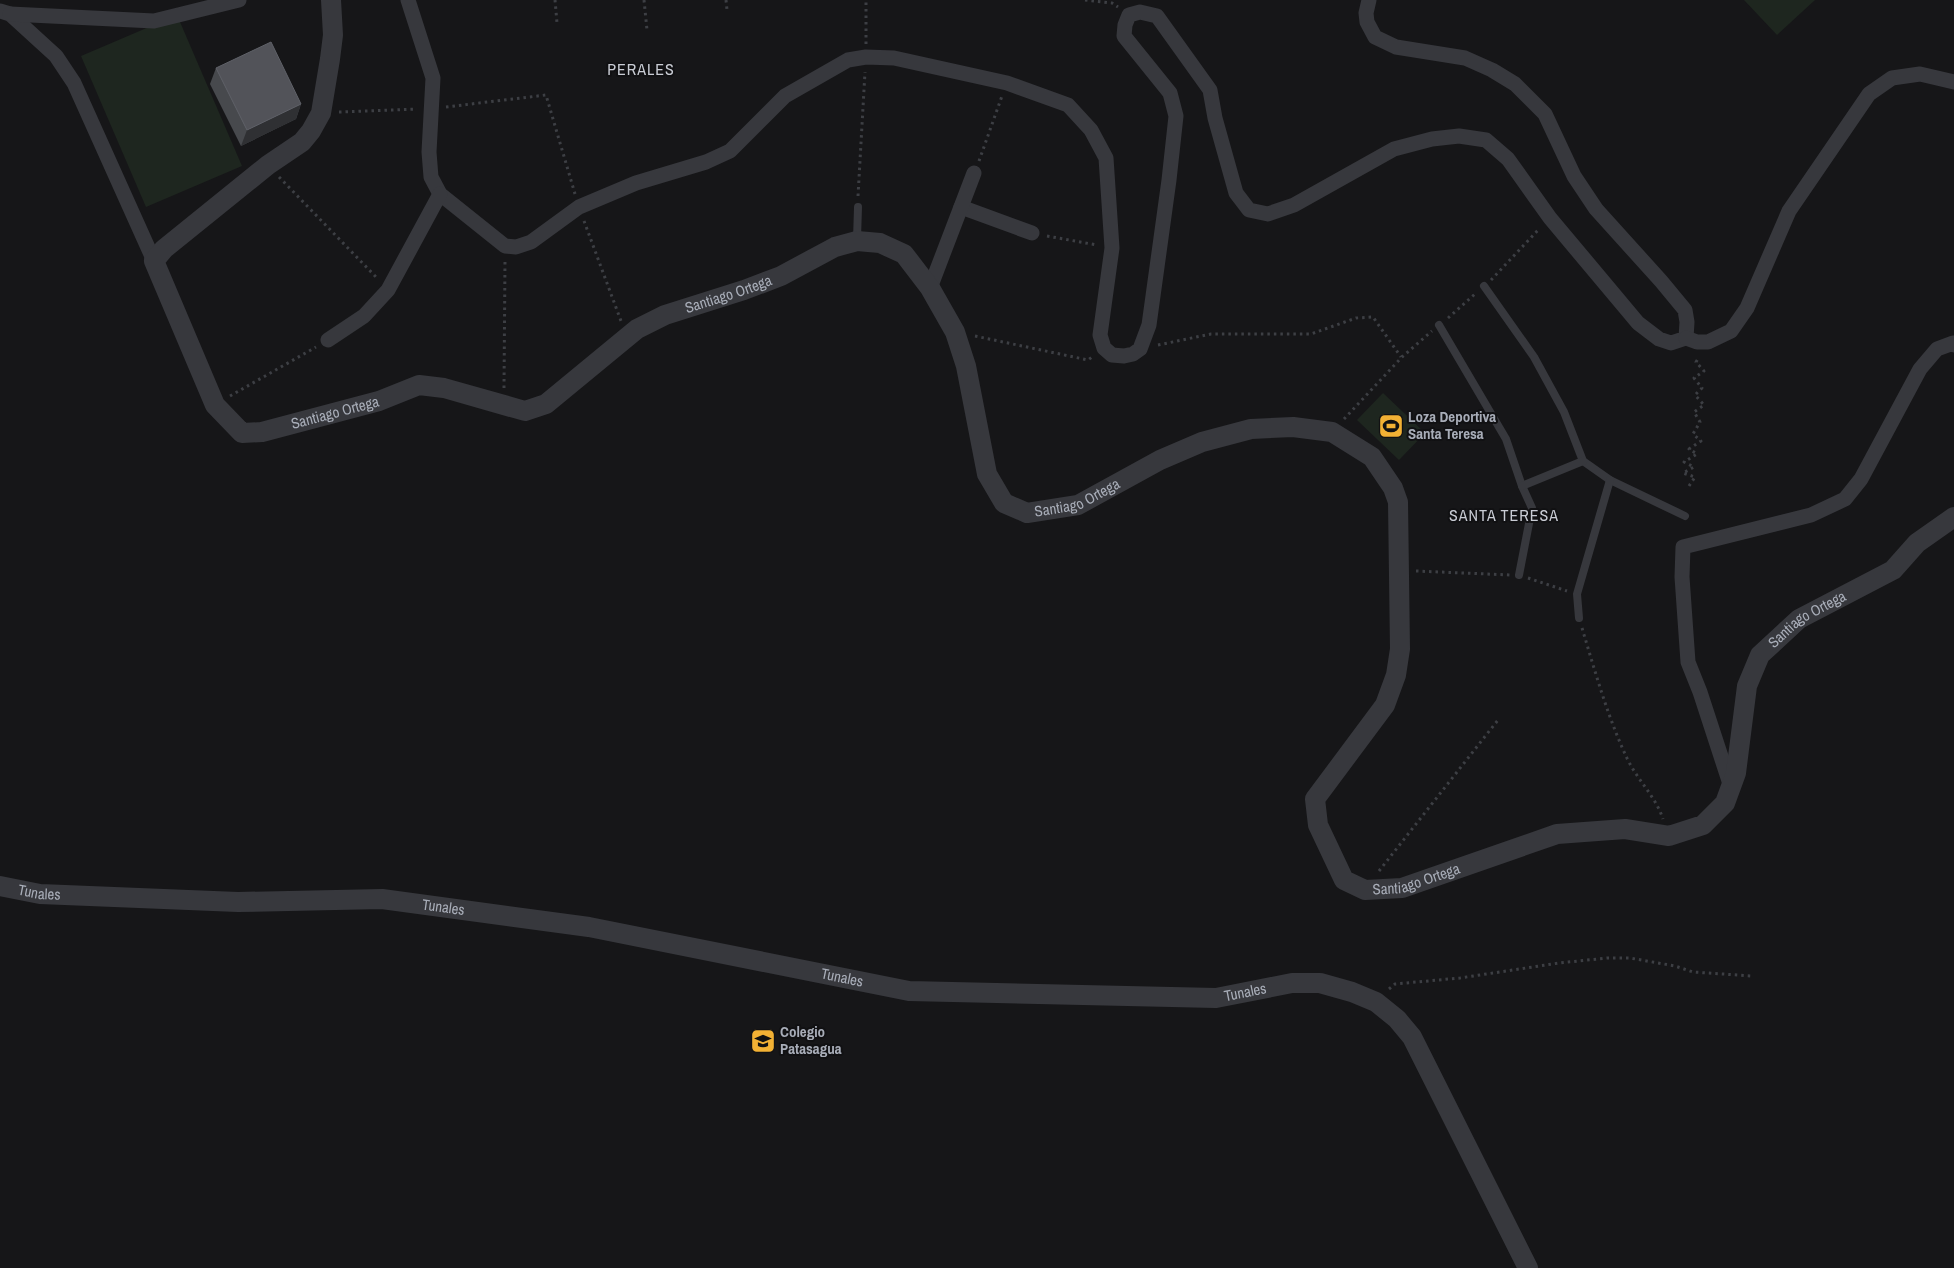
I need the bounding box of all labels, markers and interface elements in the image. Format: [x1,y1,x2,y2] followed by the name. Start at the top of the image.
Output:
[607,58,675,80] district label: PERALES
[682,269,775,318] street label: Santiago Ortega
[289,390,381,434] street label: Santiago Ortega
[1408,406,1496,444] place label: Loza Deportiva Santa Teresa
[1378,413,1404,439] sports icon: Loza Deportiva Santa Teresa
[1033,473,1124,522] street label: Santiago Ortega
[1449,504,1559,526] district label: SANTA TERESA
[1763,585,1850,653] street label: Santiago Ortega
[1372,858,1463,900] street label: Santiago Ortega
[16,879,61,905] street label: Tunales
[421,894,466,920] street label: Tunales
[819,963,865,992] street label: Tunales
[1222,977,1268,1006] street label: Tunales
[780,1021,842,1059] place label: Colegio Patasagua
[750,1028,776,1054] school or university icon: Colegio Patasagua

